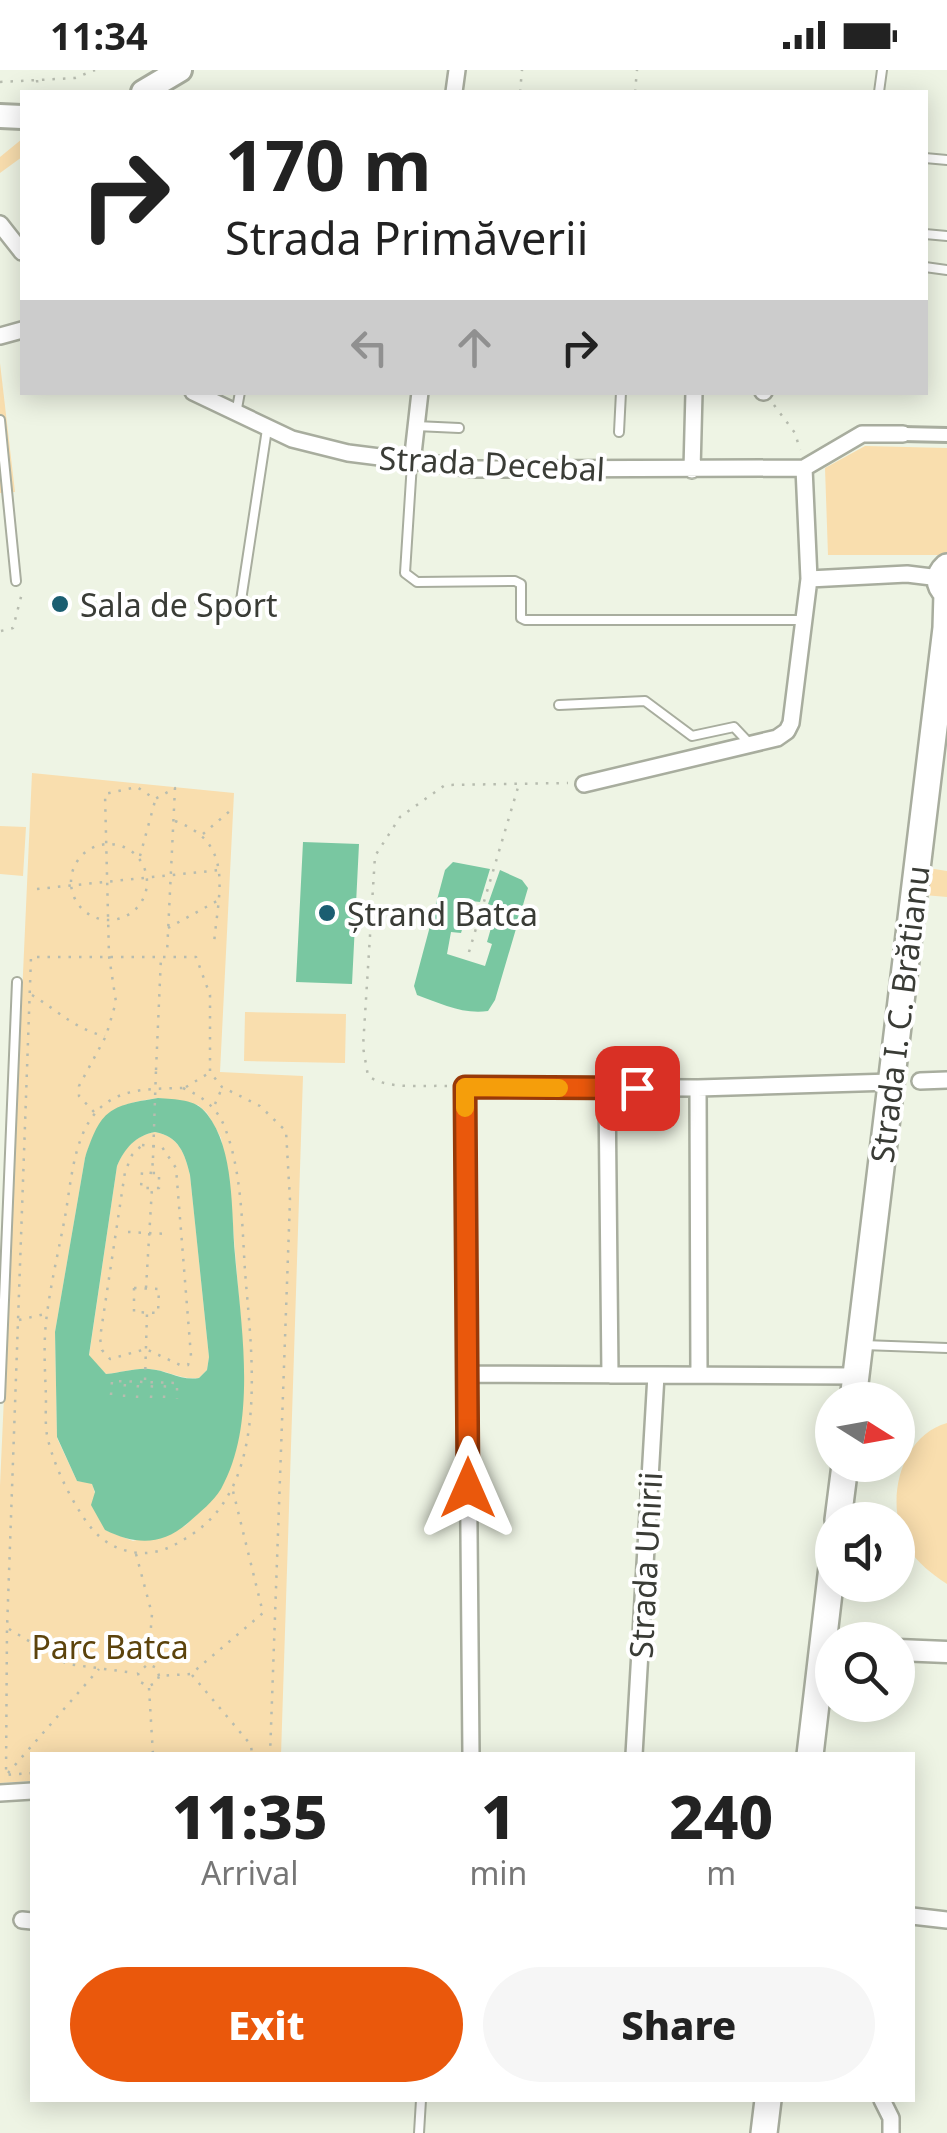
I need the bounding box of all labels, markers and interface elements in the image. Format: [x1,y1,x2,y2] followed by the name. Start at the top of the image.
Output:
[50,9,148,61] text: 11:34
[225,116,432,212] text: 170 m
[60,130,190,260] icon: right
[225,207,588,268] text: Strada Primăverii
[342,320,397,375] icon: left
[447,320,502,375] icon: ahead
[552,320,607,375] icon: right
[378,436,606,490] street label: Strada Decebal
[80,583,277,626] place label: Sala de Sport
[49,593,71,615] marker: Sala de Sport
[859,863,939,1165] street label: Strada I. C. Brătianu
[347,892,538,935] place label: Ștrand Batca
[316,902,338,924] marker: Ștrand Batca
[595,1046,680,1131] pin
[610,1061,665,1116] icon: arrive
[815,1382,915,1482] north arrow
[815,1382,915,1722] map controls
[416,1436,520,1540] position arrow
[619,1471,671,1659] street label: Strada Unirii
[815,1502,915,1602] button: sound
[815,1622,915,1722] button: search
[31,1625,189,1668] park label: Parc Batca
[172,1775,328,1857] text: 11:35
[481,1775,516,1857] text: 1
[669,1775,773,1857] text: 240
[201,1851,299,1894] text: Arrival
[469,1851,527,1894] text: min
[706,1851,736,1894] text: m
[70,1967,463,2082] button: Exit
[483,1967,875,2082] button: Share

